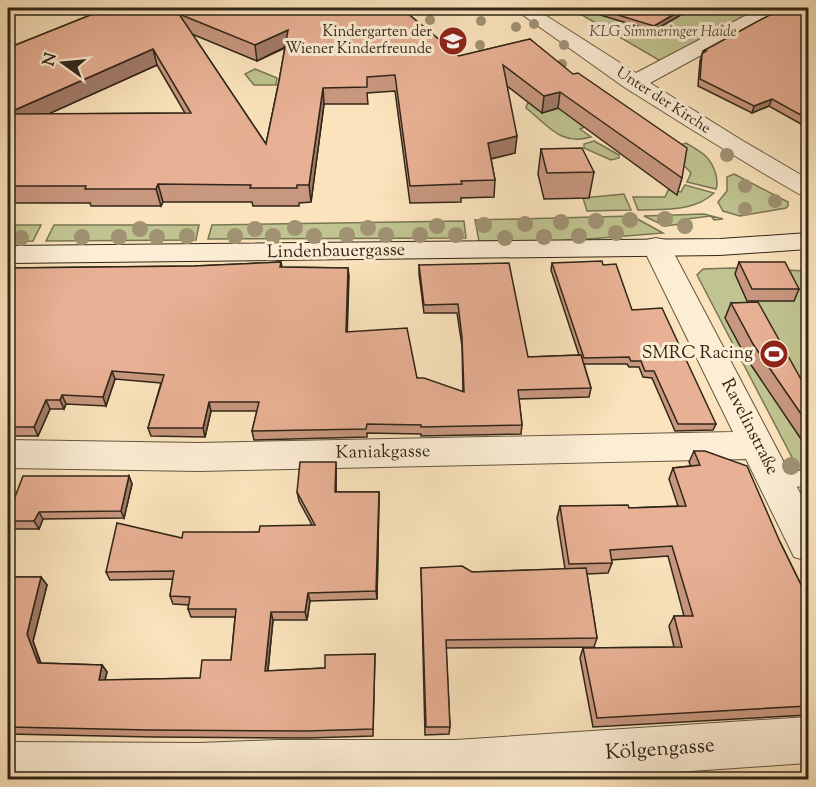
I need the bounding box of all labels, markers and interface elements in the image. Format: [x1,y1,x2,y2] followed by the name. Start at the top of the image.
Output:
[285,22,432,60] place label: Kindergarten der Wiener Kinderfreunde
[589,22,737,43] park label: KLG Simmeringer Haide
[437,25,469,57] school or university icon: Kindergarten der Wiener Kinderfreunde
[33,33,93,93] north arrow
[38,50,64,69] text: N
[612,62,714,140] street label: Unter der Kirche
[267,238,405,266] street label: Lindenbauergasse
[758,338,790,370] sports icon: SMRC Racing
[642,341,753,367] place label: SMRC Racing
[714,374,784,480] street label: Ravelinstraße
[336,439,430,467] street label: Kaniakgasse
[604,731,716,769] street label: Kölgengasse

